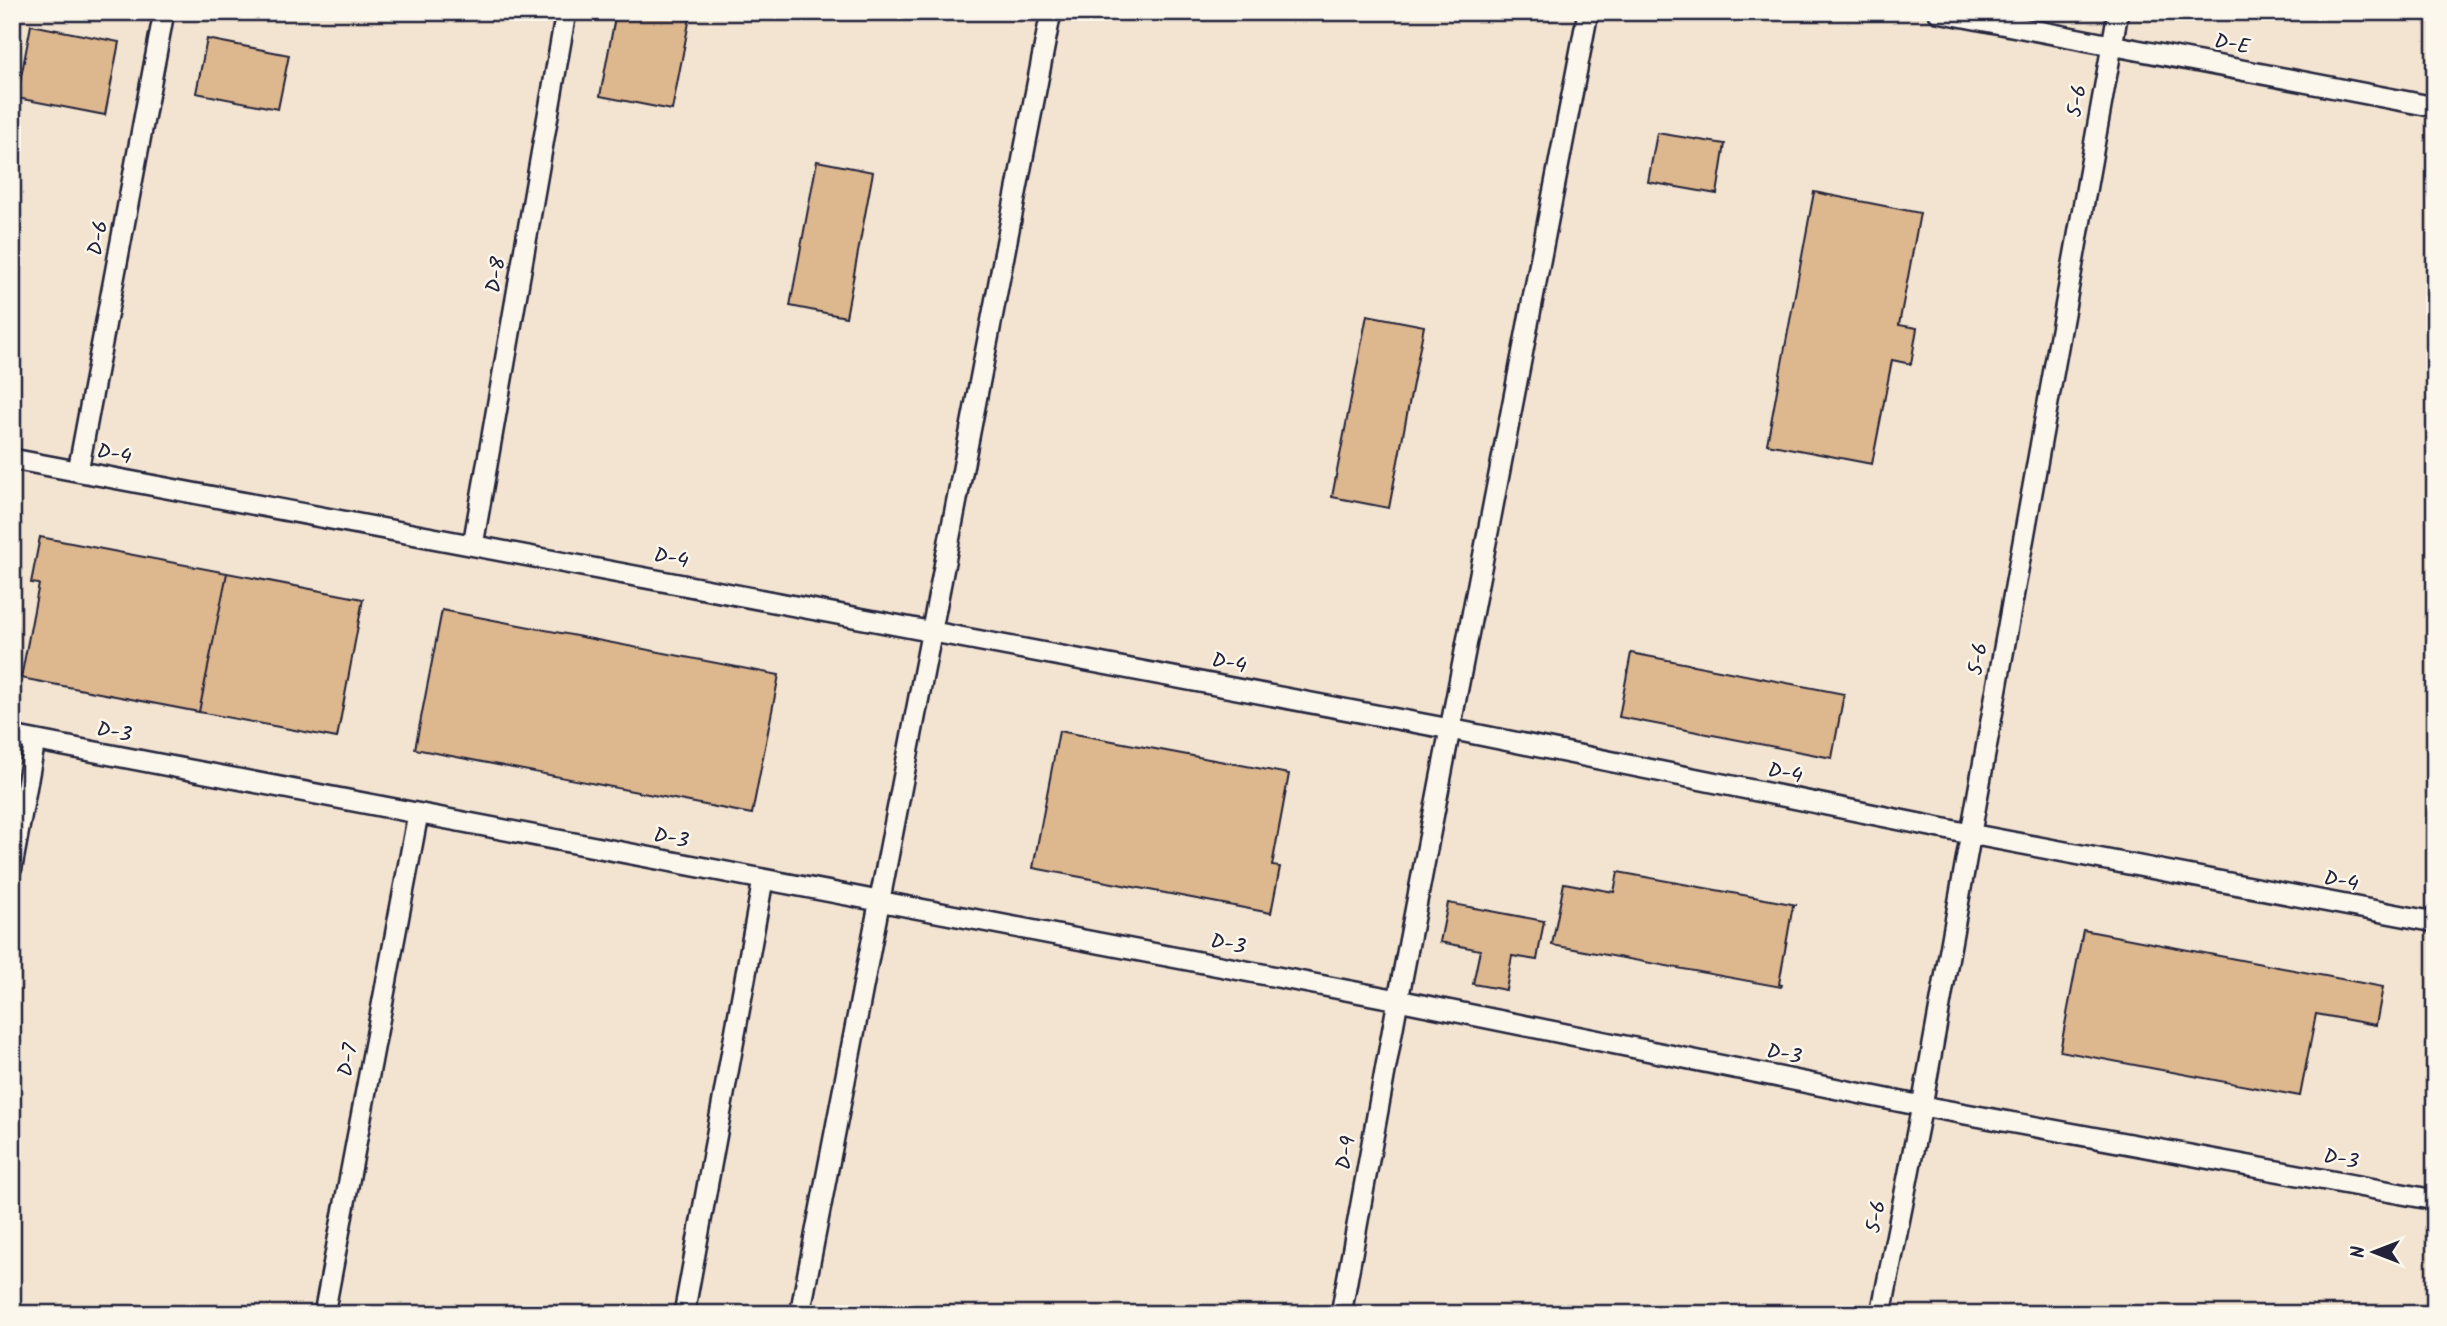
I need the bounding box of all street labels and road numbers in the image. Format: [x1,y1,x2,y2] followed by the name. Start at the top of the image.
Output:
[2211,25,2253,65] street label: D-E
[2059,82,2097,120] street label: 5-6
[79,218,119,258] street label: D-6
[478,254,516,296] street label: D-8
[94,435,134,475] street label: D-4
[651,539,691,579] street label: D-4
[1960,640,1998,678] street label: 5-6
[1209,644,1249,684] street label: D-4
[94,713,134,753] street label: D-3
[1765,754,1805,794] street label: D-4
[651,819,691,859] street label: D-3
[2321,862,2361,902] street label: D-4
[1208,925,1248,965] street label: D-3
[1764,1035,1804,1075] street label: D-3
[330,1039,369,1079] street label: D-7
[1328,1134,1366,1172] street label: D-9
[2321,1141,2361,1179] street label: D-3
[1858,1198,1896,1236] street label: 5-6

